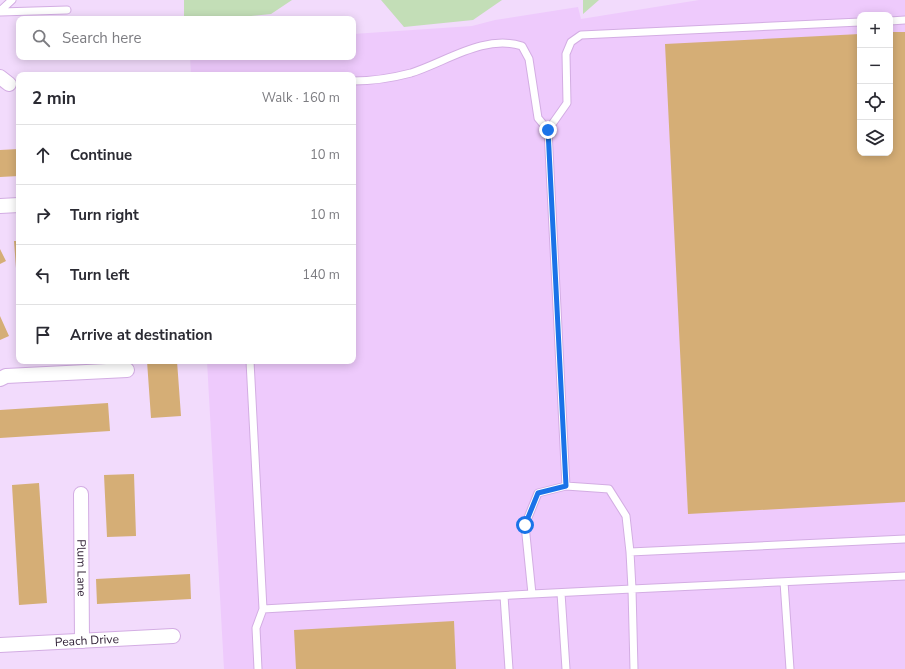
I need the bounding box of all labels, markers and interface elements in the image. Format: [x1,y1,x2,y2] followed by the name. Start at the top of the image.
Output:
[857,12,893,156] map controls
[857,12,893,48] button: +
[16,16,356,60] search box
[30,27,52,49] icon: search
[62,28,142,48] text: Search here
[857,48,893,84] button: −
[857,84,893,120] button: locate
[32,87,76,110] text: 2 min
[262,89,340,107] text: Walk · 160 m
[857,120,893,156] button: layers
[539,121,557,139] route end
[32,144,54,166] icon: ahead
[70,145,132,165] text: Continue
[310,146,340,164] text: 10 m
[32,204,54,226] icon: right
[70,205,139,225] text: Turn right
[310,206,340,224] text: 10 m
[32,264,54,286] icon: left
[70,265,129,285] text: Turn left
[302,266,340,284] text: 140 m
[32,324,54,346] icon: arrive
[70,325,213,345] text: Arrive at destination
[516,516,534,534] route start
[73,539,90,597] street label: Plum Lane
[54,631,119,650] street label: Peach Drive

